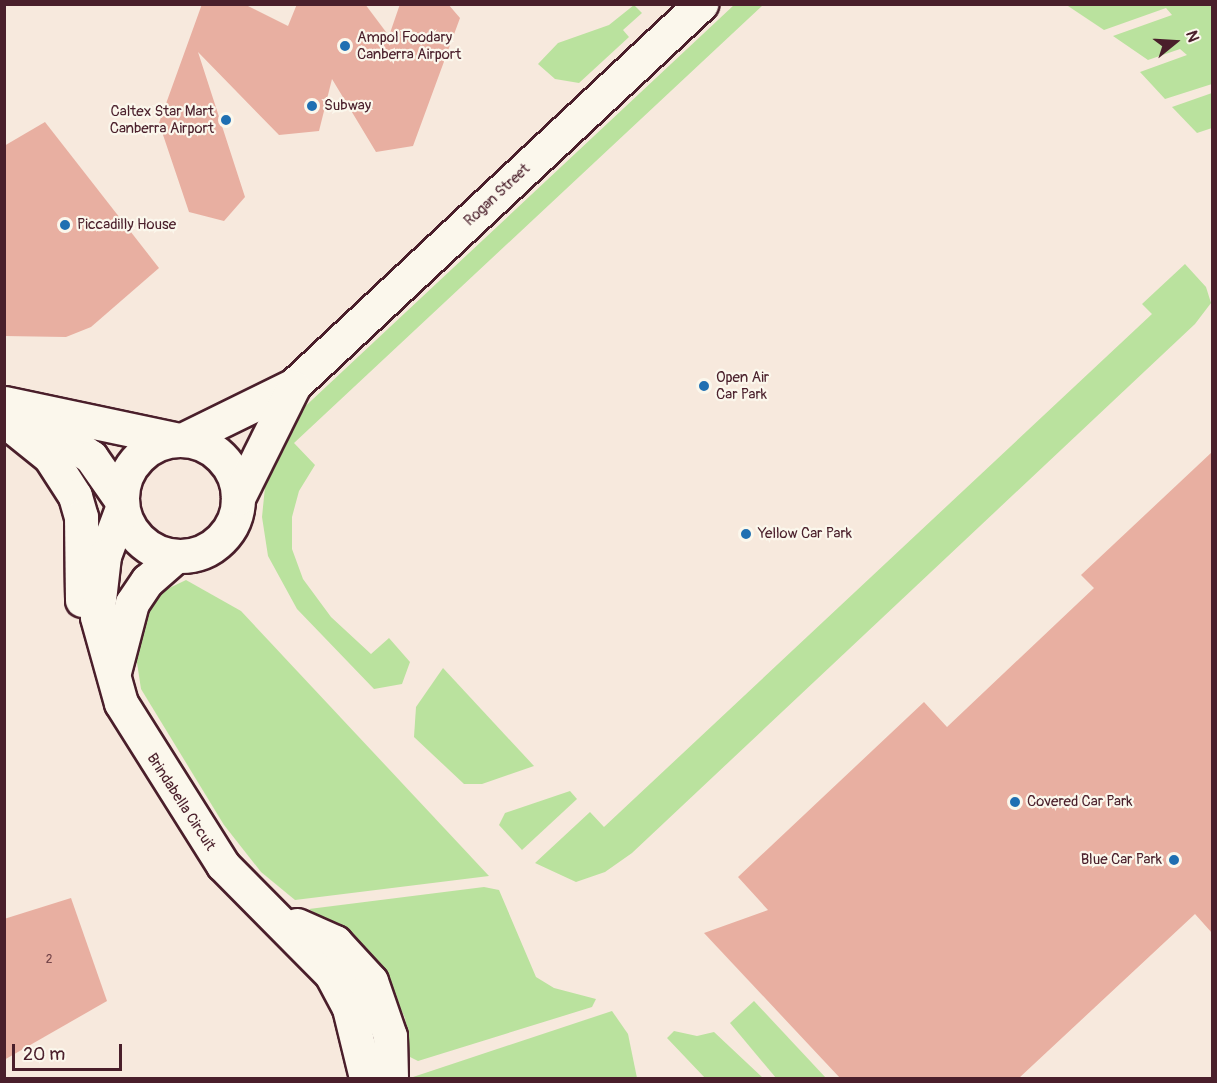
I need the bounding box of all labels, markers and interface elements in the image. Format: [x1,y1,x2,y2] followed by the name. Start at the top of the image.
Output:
[1145,12,1205,72] north arrow
[357,28,461,63] place label: Ampol Foodary Canberra Airport
[1181,28,1203,45] text: N
[338,39,352,53] marker: Ampol Foodary Canberra Airport
[324,97,371,115] place label: Subway
[305,99,319,113] marker: Subway
[110,102,214,137] place label: Caltex Star Mart Canberra Airport
[219,113,233,127] marker: Caltex Star Mart Canberra Airport
[460,160,534,230] street label: Rogan Street
[77,216,176,234] place label: Piccadilly House
[58,218,72,232] marker: Piccadilly House
[716,368,769,403] place label: Open Air Car Park
[697,379,711,393] marker: Open Air Car Park
[758,525,852,543] place label: Yellow Car Park
[739,527,753,541] marker: Yellow Car Park
[143,750,219,854] street label: Brindabella Circuit
[1027,793,1133,811] place label: Covered Car Park
[1008,795,1022,809] marker: Covered Car Park
[1081,851,1162,869] place label: Blue Car Park
[1167,853,1181,867] marker: Blue Car Park
[46,953,52,967] house number: 2
[15,1032,124,1070] scale bar
[23,1043,65,1066] text: 20 m

